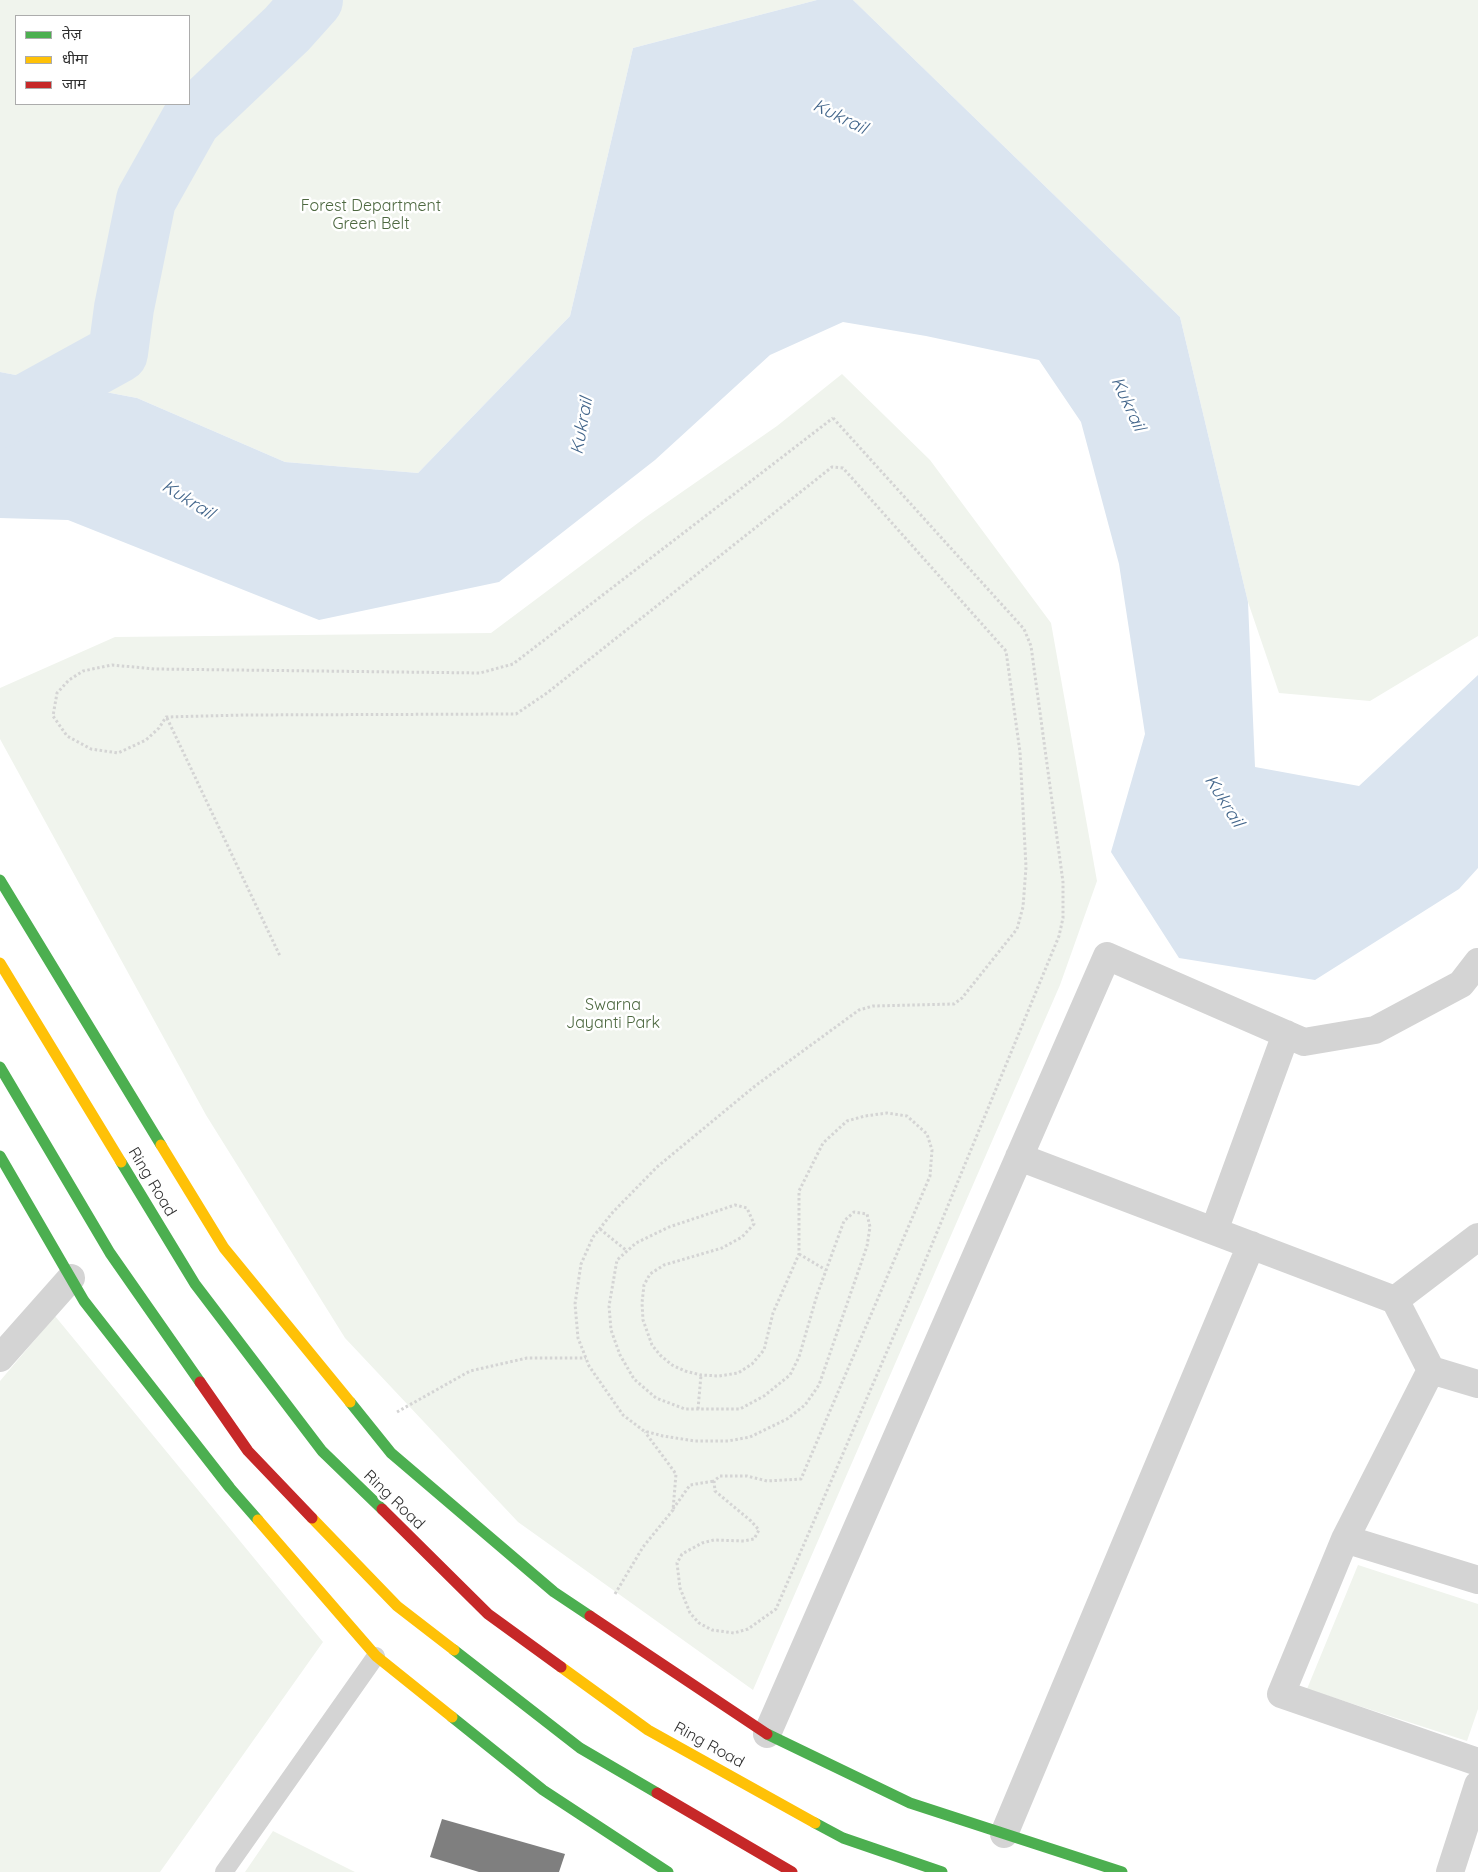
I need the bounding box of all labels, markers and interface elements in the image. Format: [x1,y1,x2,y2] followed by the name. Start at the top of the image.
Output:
[15,15,190,105] legend
[62,24,82,43] text: तेज़
[62,49,88,68] text: धीमा
[62,74,86,93] text: जाम
[809,95,871,139] water label: Kukrail
[301,196,441,234] park label: Forest Department Green Belt
[1106,373,1150,435] water label: Kukrail
[566,396,598,456] water label: Kukrail
[158,476,218,524] water label: Kukrail
[1200,771,1248,831] water label: Kukrail
[566,995,660,1033] park label: Swarna Jayanti Park
[124,1144,180,1220] street label: Ring Road
[359,1466,429,1534] street label: Ring Road
[670,1718,748,1772] street label: Ring Road

